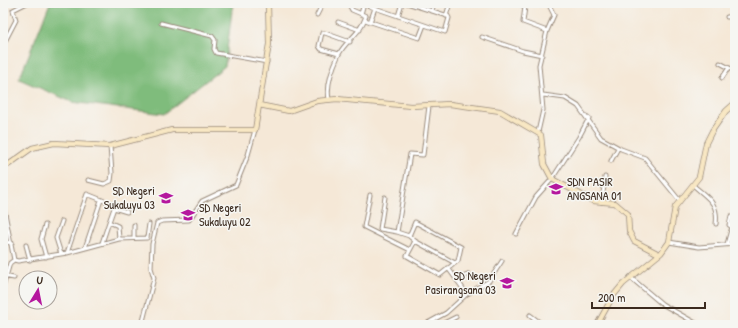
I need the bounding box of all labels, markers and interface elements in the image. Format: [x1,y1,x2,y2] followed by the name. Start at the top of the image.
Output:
[567,173,621,204] place label: SDN PASIR ANGSANA 01
[548,181,564,197] school or university icon: SDN PASIR ANGSANA 01
[104,182,155,213] place label: SD Negeri Sukaluyu 03
[158,190,174,206] school or university icon: SD Negeri Sukaluyu 03
[199,199,251,230] place label: SD Negeri Sukaluyu 02
[180,207,196,223] school or university icon: SD Negeri Sukaluyu 02
[425,267,496,298] place label: SD Negeri Pasirangsana 03
[18,270,58,310] north arrow
[36,273,44,288] text: U
[499,275,515,291] school or university icon: SD Negeri Pasirangsana 03
[592,284,705,310] scale bar
[598,289,625,306] text: 200 m

